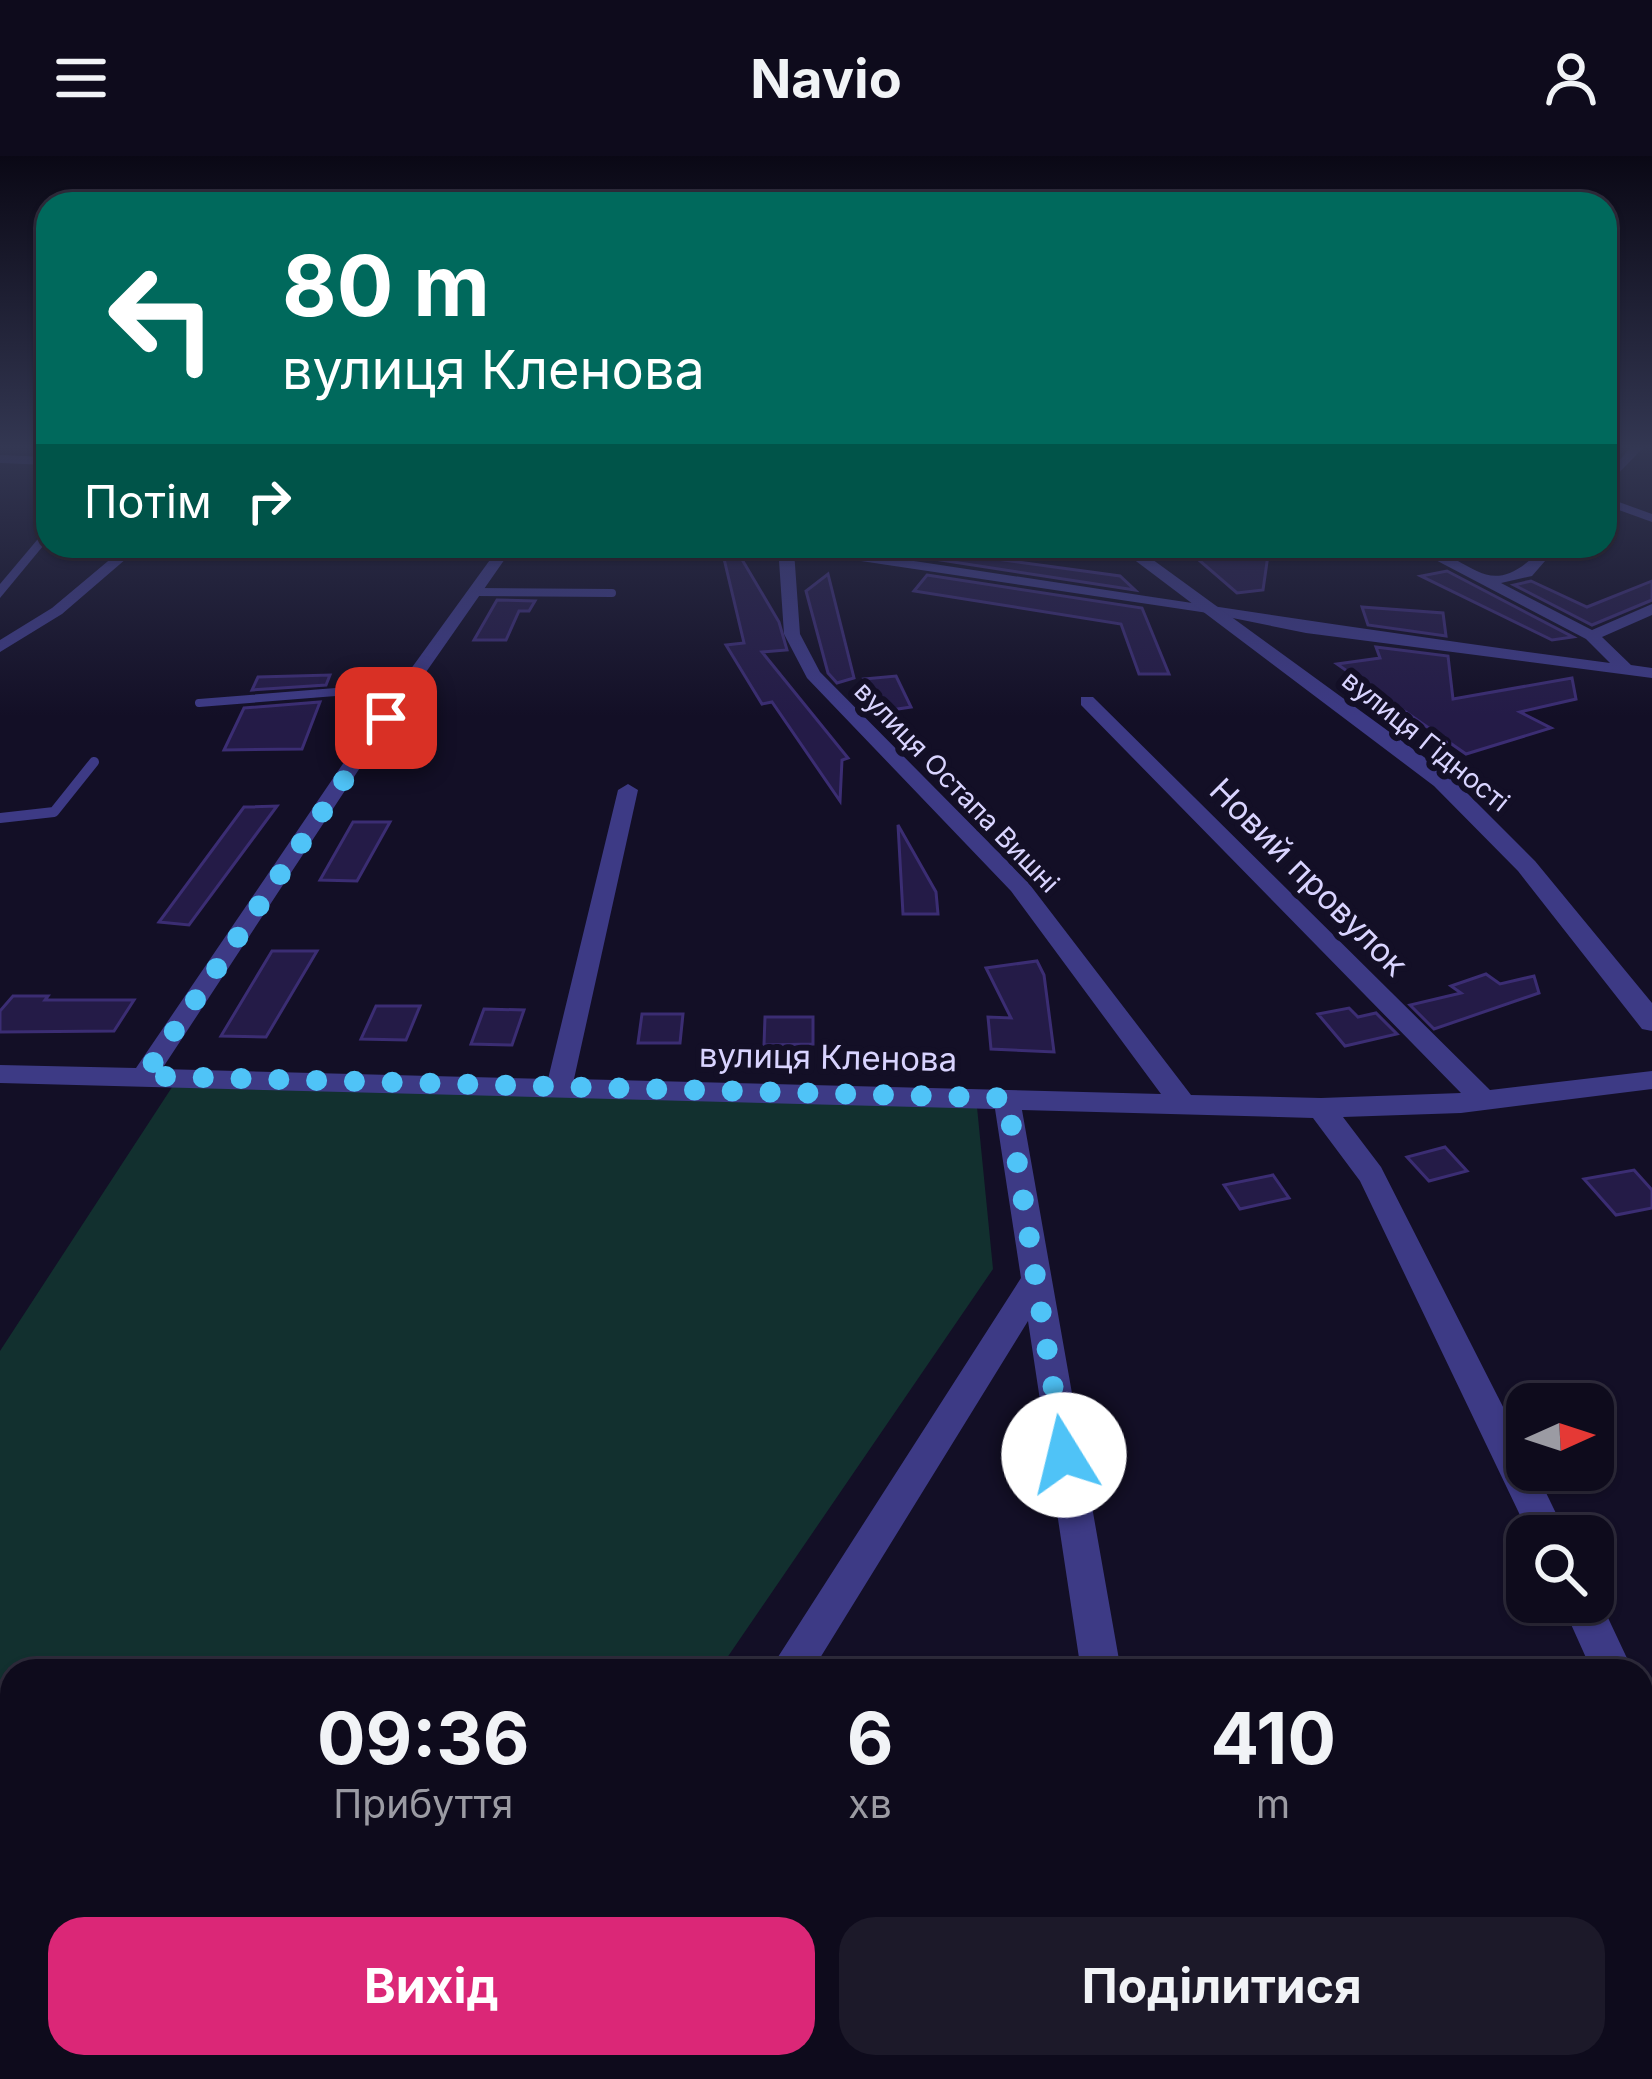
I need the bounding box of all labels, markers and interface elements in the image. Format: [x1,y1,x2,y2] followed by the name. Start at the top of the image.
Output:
[48,45,114,111] icon: menu
[1538,45,1604,111] icon: person
[750,46,902,111] text: Navio
[282,235,490,336] text: 80 m
[84,240,240,396] icon: left
[282,337,705,402] text: вулиця Кленова
[236,468,302,534] icon: right
[84,474,212,529] text: Потім
[1336,663,1516,819] street label: вулиця Гідності
[335,667,437,769] pin
[848,675,1066,899] street label: вулиця Остапа Вишні
[353,685,419,751] icon: arrive
[1202,770,1416,984] street label: Новий провулок
[699,1035,957,1079] street label: вулиця Кленова
[1506,1383,1614,1491] north arrow
[1506,1383,1614,1623] map controls
[1001,1392,1127,1518] position arrow
[1506,1515,1614,1623] button: search
[317,1694,530,1781] text: 09:36
[847,1694,893,1781] text: 6
[1210,1694,1336,1781] text: 410
[333,1780,513,1827] text: Прибуття
[848,1780,892,1827] text: хв
[1256,1780,1290,1827] text: m
[48,1917,815,2055] button: Вихід
[839,1917,1605,2055] button: Поділитися

